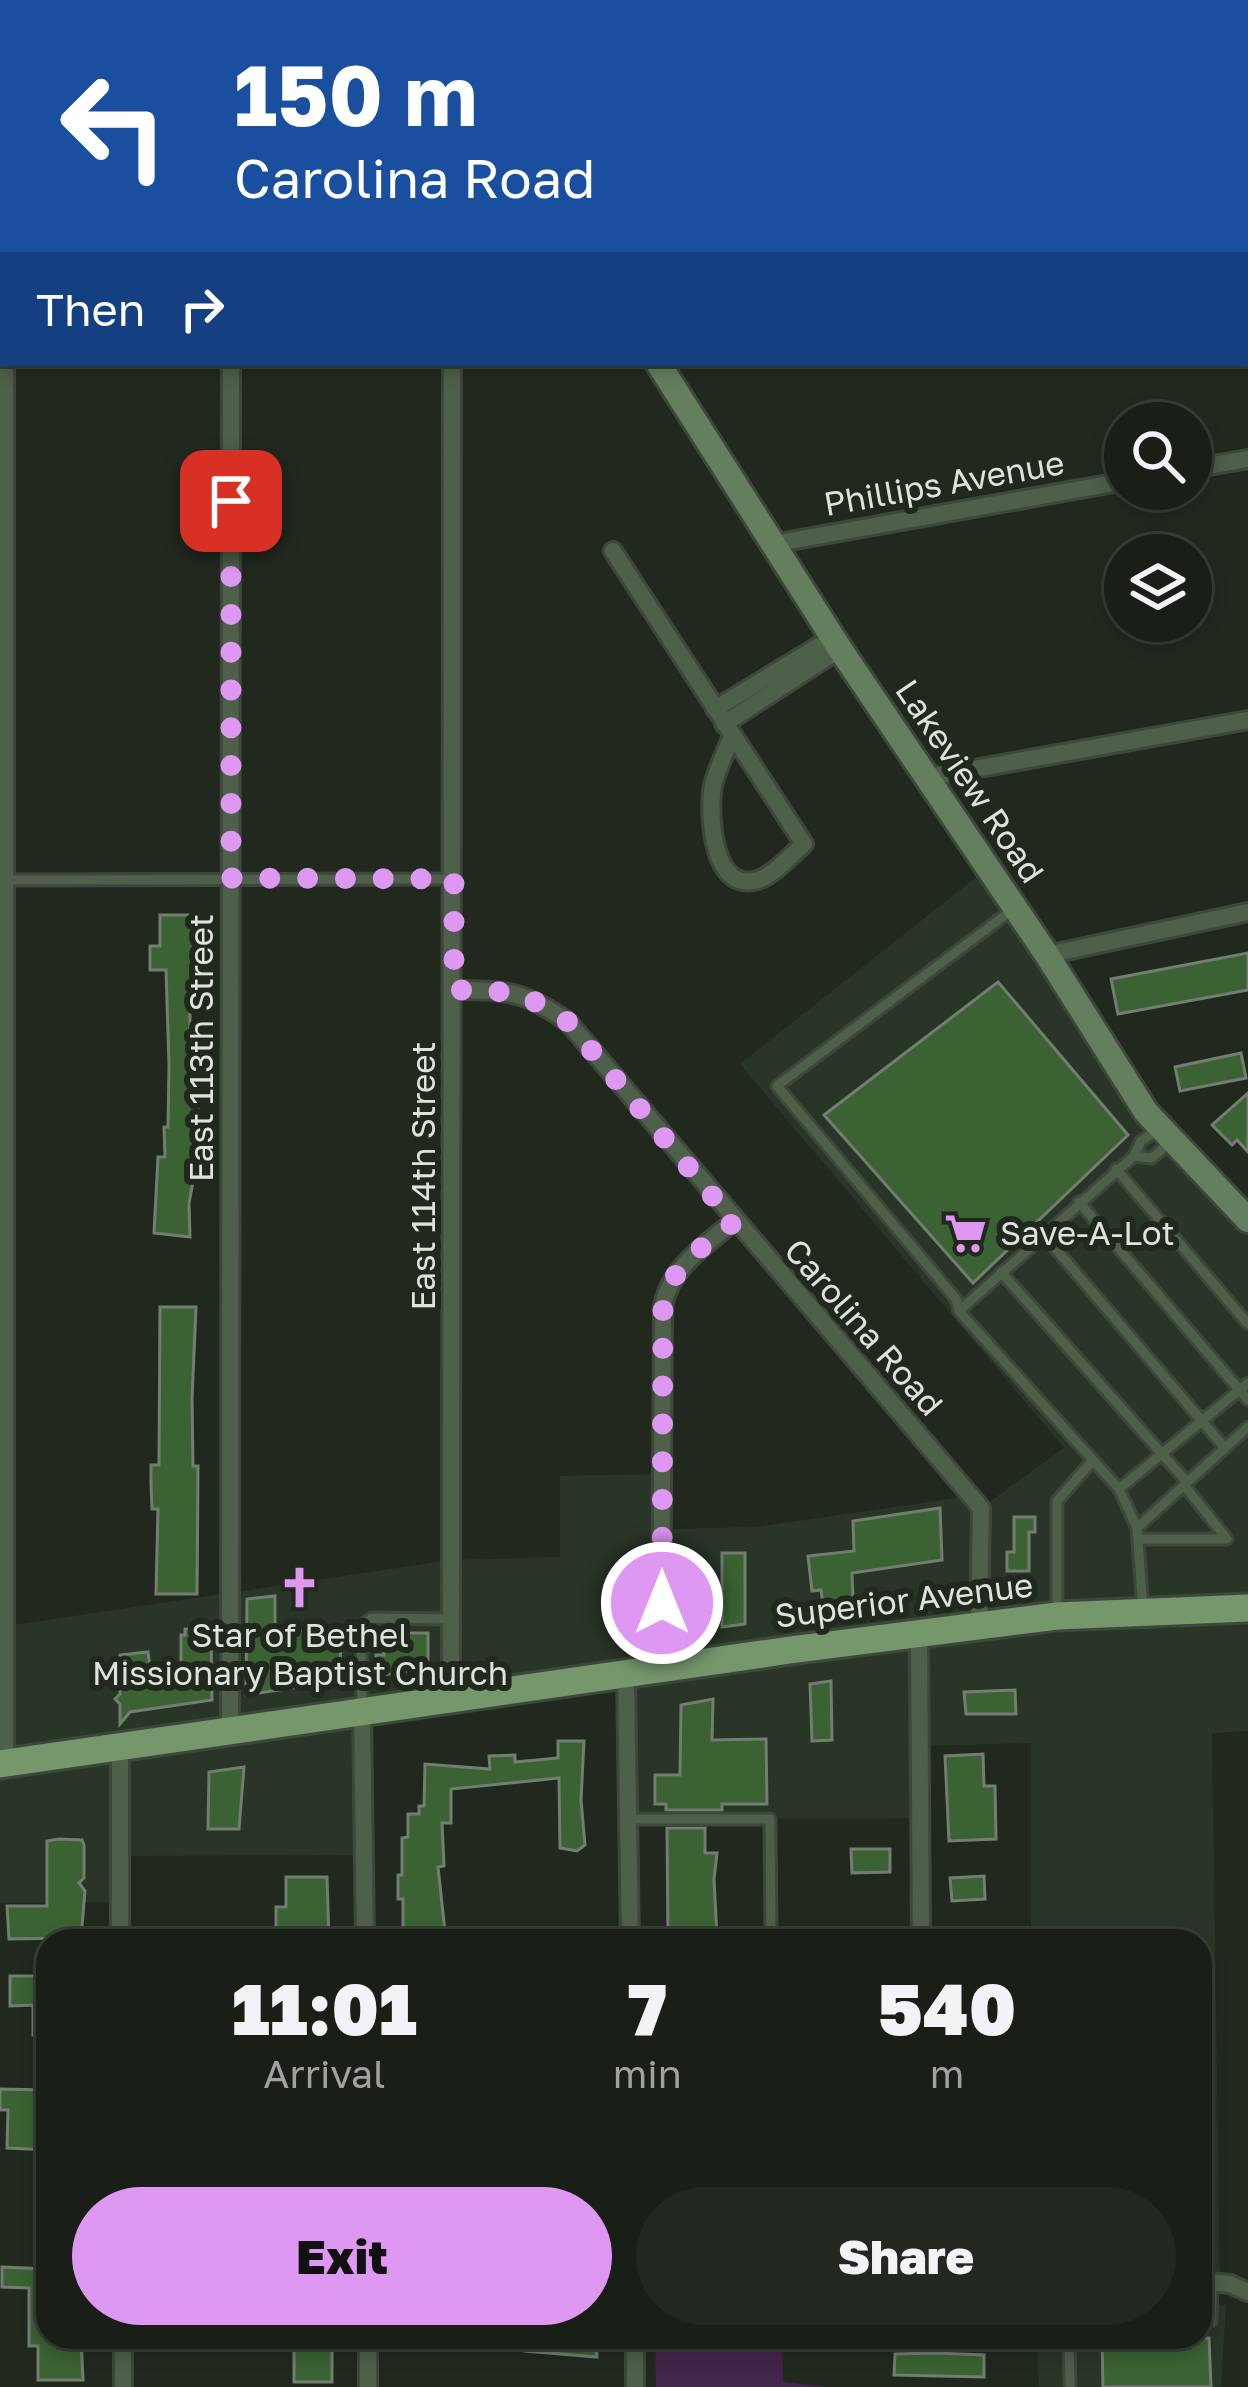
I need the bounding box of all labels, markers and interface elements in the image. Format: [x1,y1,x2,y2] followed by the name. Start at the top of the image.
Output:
[234,44,478,144] text: 150 m
[36,48,192,204] icon: left
[234,145,595,210] text: Carolina Road
[169,276,235,342] icon: right
[36,282,145,336] text: Then
[1104,402,1212,642] map controls
[1104,402,1212,510] button: search
[821,442,1067,523] street label: Phillips Avenue
[180,450,282,552] pin
[198,468,264,534] icon: arrive
[1104,534,1212,642] button: layers
[888,672,1053,890] street label: Lakeview Road
[181,914,220,1182] street label: East 113th Street
[403,1042,442,1310] street label: East 114th Street
[943,1210,989,1256] supermarket icon: Save-A-Lot
[1000,1213,1175,1252] place label: Save-A-Lot
[777,1231,952,1423] street label: Carolina Road
[599,1540,725,1666] position arrow
[277,1564,323,1610] church icon: Star of Bethel Missionary Baptist Church
[773,1564,1035,1635] street label: Superior Avenue
[92,1615,508,1692] place label: Star of Bethel Missionary Baptist Church
[232,1964,417,2051] text: 11:01
[628,1964,667,2051] text: 7
[878,1964,1016,2051] text: 540
[263,2050,386,2097] text: Arrival
[613,2050,682,2097] text: min
[930,2050,964,2097] text: m
[72,2187,612,2325] button: Exit
[636,2187,1176,2325] button: Share

